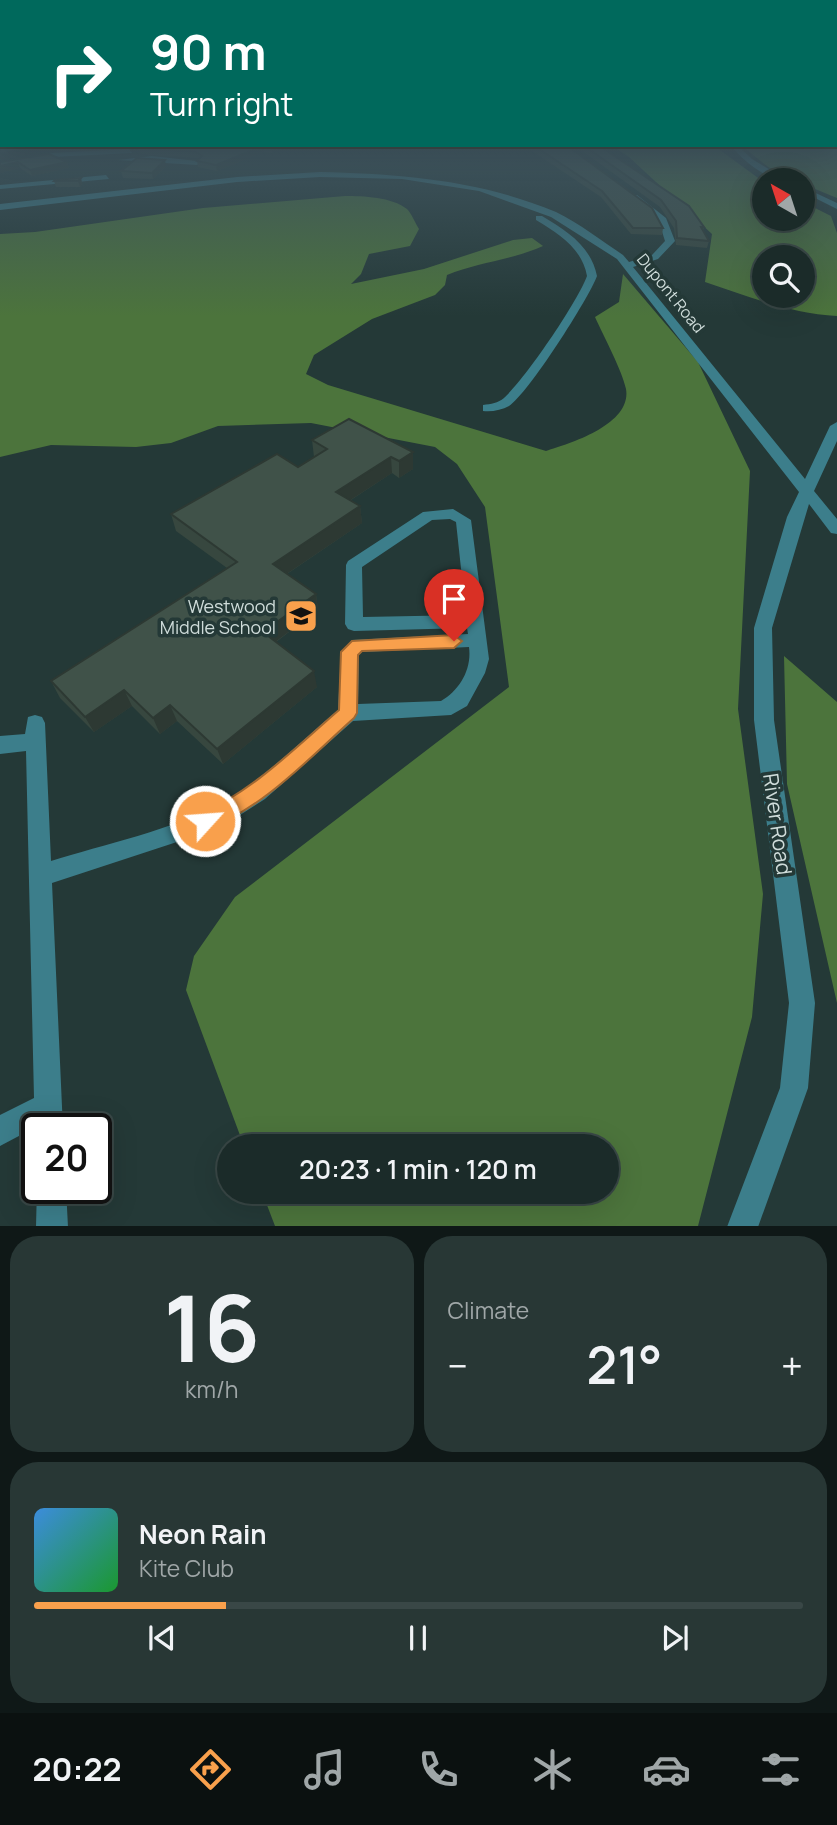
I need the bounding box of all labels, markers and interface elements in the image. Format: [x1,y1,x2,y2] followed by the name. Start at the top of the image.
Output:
[150,18,267,85] text: 90 m
[35,28,126,119] icon: right
[150,82,293,126] text: Turn right
[752,168,816,231] north arrow
[752,168,815,308] map controls
[752,245,815,308] button: search
[632,249,710,337] street label: Dupont Road
[424,569,484,641] pin
[435,580,473,618] icon: arrive
[160,594,276,639] place label: Westwood Middle School
[282,597,320,635] school or university icon: Westwood Middle School
[757,771,799,877] street label: River Road
[168,784,242,858] position arrow
[21,1113,112,1204] speed limit sign: 20
[299,1151,537,1187] text: 20:23 · 1 min · 120 m
[164,1265,260,1389] text: 16
[448,1294,529,1326] text: Climate
[587,1329,662,1400] text: 21°
[448,1339,468,1391] text: −
[781,1339,803,1391] text: +
[185,1373,239,1405] text: km/h
[139,1516,267,1552] text: Neon Rain
[139,1552,234,1584] text: Kite Club
[143,1619,181,1657] icon: previous
[399,1619,437,1657] icon: pause
[656,1619,694,1657] icon: next
[186,1745,235,1794] icon: directions
[300,1745,349,1794] icon: music
[414,1745,463,1794] icon: phone
[528,1745,577,1794] icon: climate
[642,1745,691,1794] icon: car
[756,1745,805,1794] icon: filters
[32,1747,122,1791] text: 20:22

